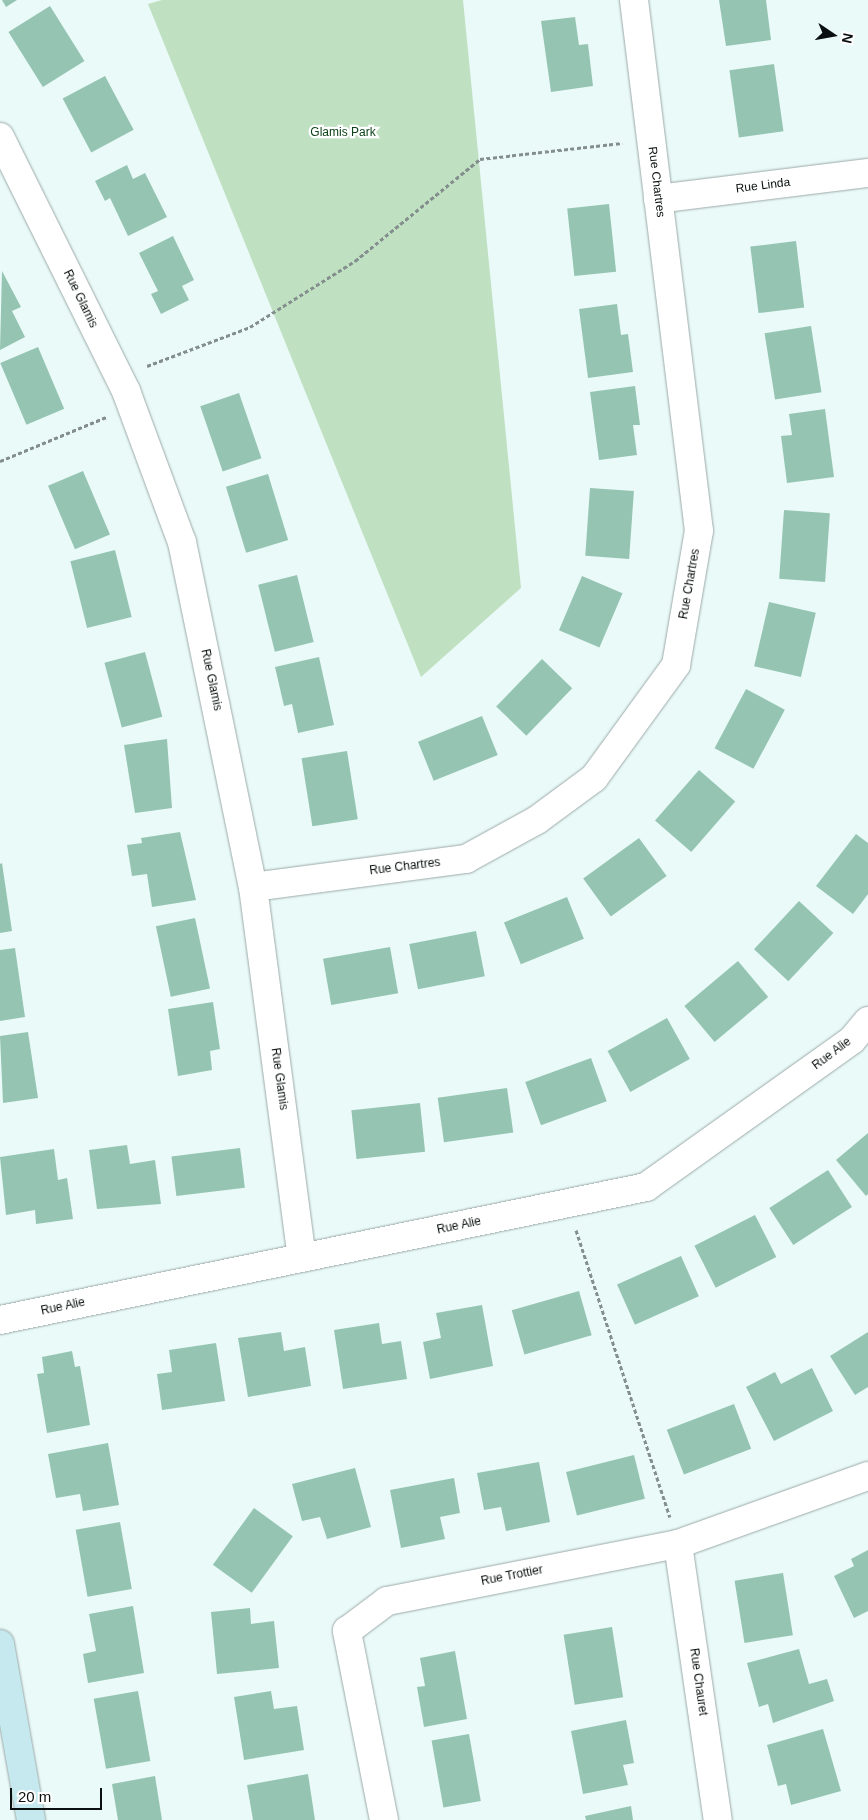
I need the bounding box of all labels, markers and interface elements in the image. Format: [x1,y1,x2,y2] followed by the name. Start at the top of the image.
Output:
[808,10,858,60] north arrow
[839,32,857,45] text: N
[310,126,376,140] park label: Glamis Park
[645,146,667,218] street label: Rue Chartres
[735,176,791,196] street label: Rue Linda
[60,268,100,330] street label: Rue Glamis
[677,548,703,620] street label: Rue Chartres
[197,648,225,712] street label: Rue Glamis
[369,856,441,878] street label: Rue Chartres
[810,1035,854,1073] street label: Rue Alie
[268,1047,290,1111] street label: Rue Glamis
[435,1214,483,1238] street label: Rue Alie
[39,1295,87,1319] street label: Rue Alie
[480,1563,544,1589] street label: Rue Trottier
[686,1647,710,1717] street label: Rue Chauret
[12,1778,105,1810] scale bar
[18,1788,51,1805] text: 20 m

